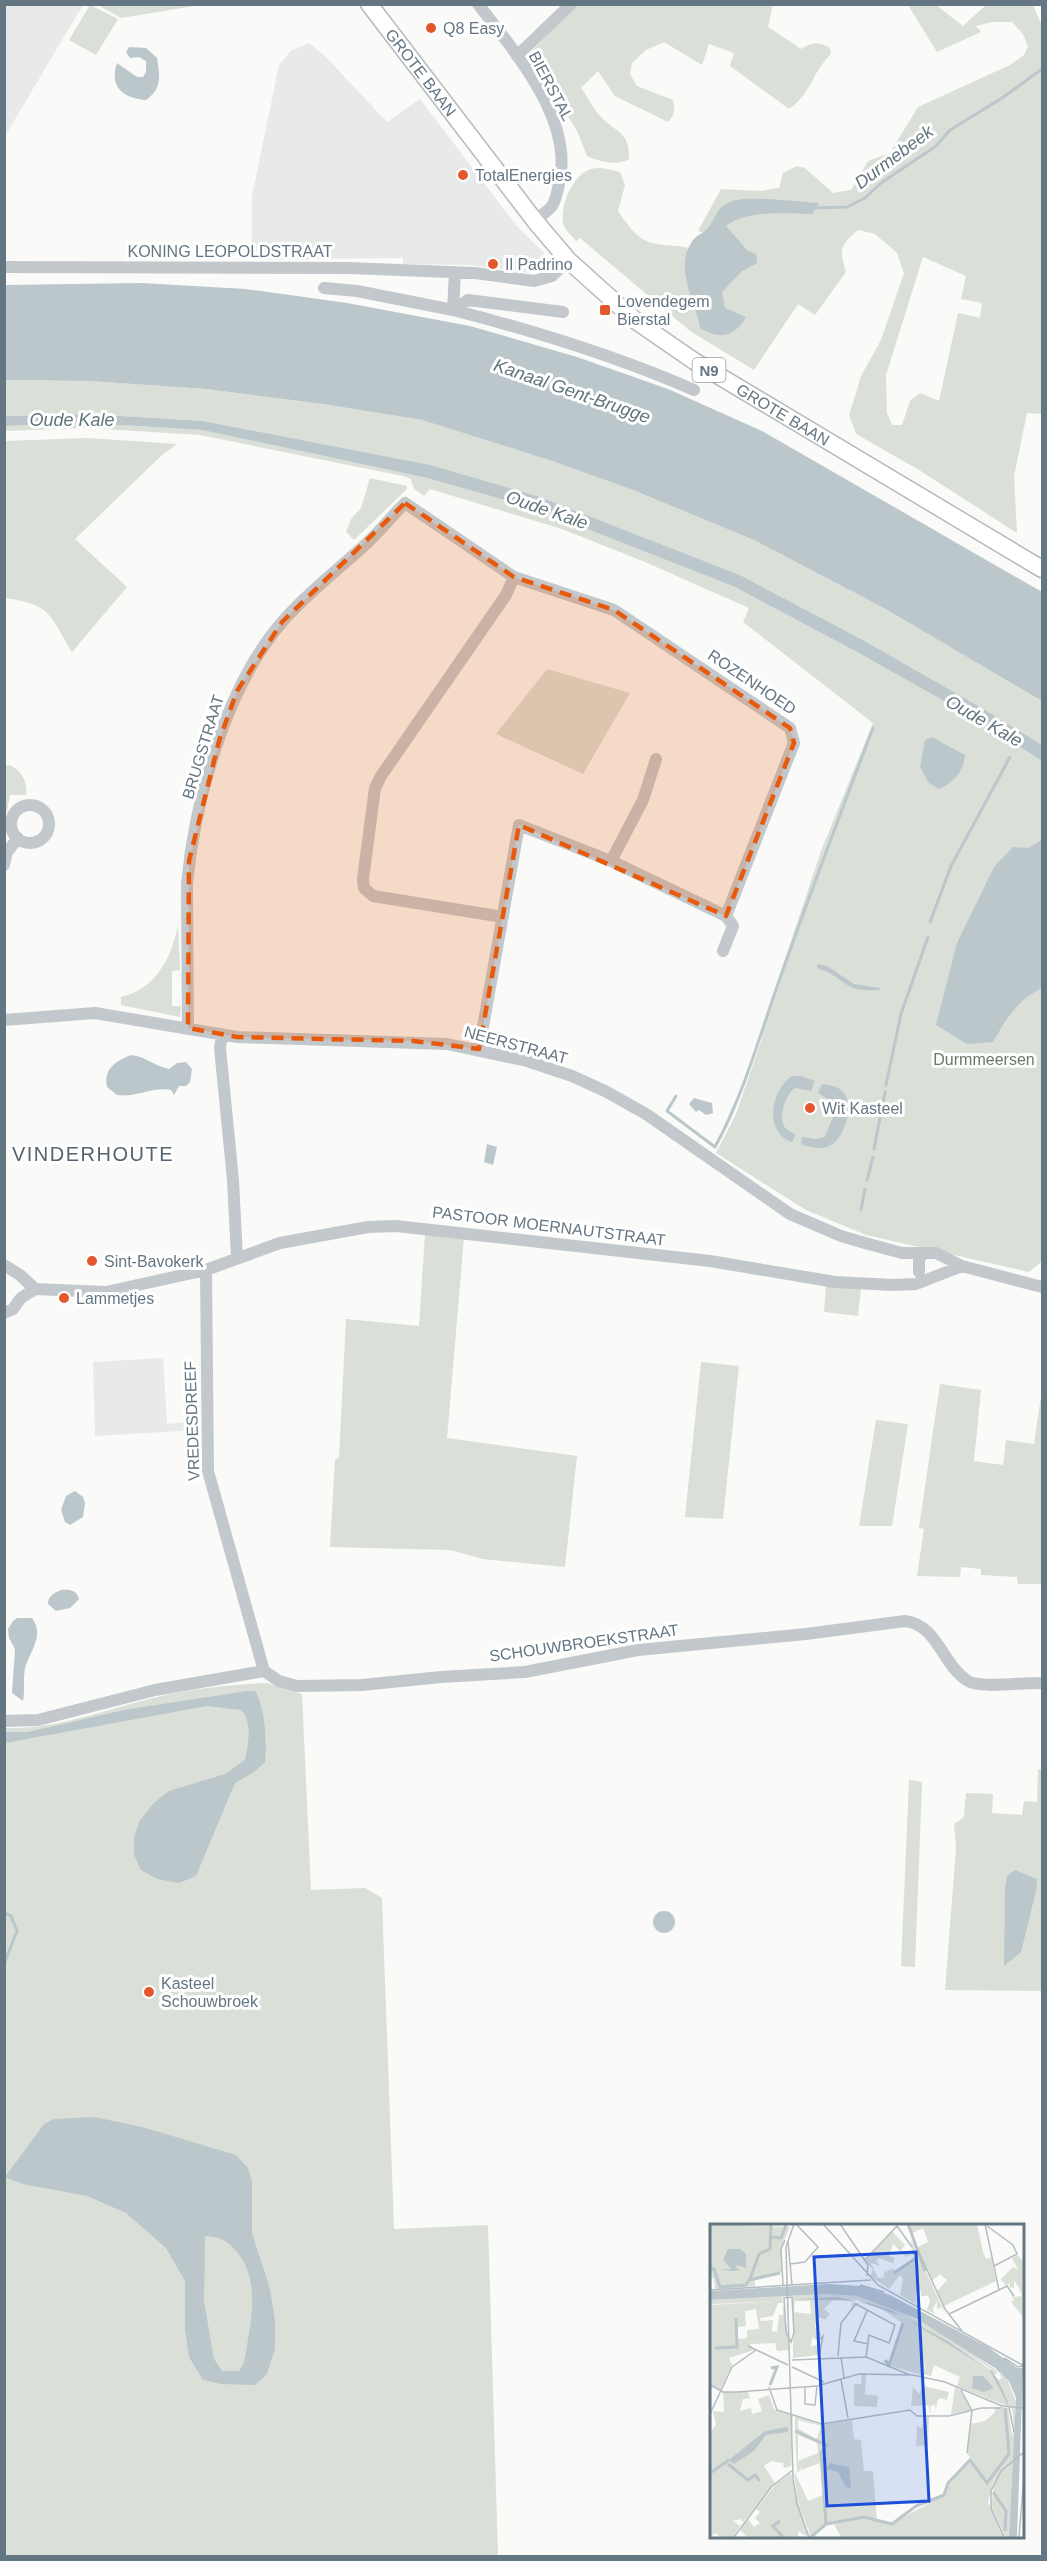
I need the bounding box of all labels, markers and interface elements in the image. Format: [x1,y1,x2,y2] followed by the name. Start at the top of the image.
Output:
[443,20,504,37] place label: Q8 Easy
[424,21,438,35] marker: Q8 Easy
[383,25,460,119] street label: GROTE BAAN
[526,48,576,124] street label: BIERSTAL
[851,120,938,193] water label: Durmebeek
[475,167,572,184] place label: TotalEnergies
[456,168,470,182] marker: TotalEnergies
[127,243,333,260] street label: KONING LEOPOLDSTRAAT
[505,256,573,273] place label: Il Padrino
[486,257,500,271] marker: Il Padrino
[617,293,710,328] place label: Lovendegem Bierstal
[598,303,612,317] marker: Lovendegem Bierstal
[491,355,653,427] water label: Kanaal Gent-Brugge
[692,358,726,382] road number: N9
[734,380,833,449] street label: GROTE BAAN
[29,410,115,430] water label: Oude Kale
[504,487,590,533] water label: Oude Kale
[705,646,799,718] street label: ROZENHOED
[942,691,1026,751] water label: Oude Kale
[179,693,227,801] street label: BRUGSTRAAT
[462,1023,570,1067] street label: NEERSTRAAT
[933,1051,1035,1068] park label: Durmmeersen
[822,1100,903,1117] place label: Wit Kasteel
[803,1101,817,1115] marker: Wit Kasteel
[12,1143,174,1165] district label: VINDERHOUTE
[431,1203,667,1249] street label: PASTOOR MOERNAUTSTRAAT
[104,1253,205,1270] place label: Sint-Bavokerk
[85,1254,99,1268] marker: Sint-Bavokerk
[76,1290,154,1307] place label: Lammetjes
[57,1291,71,1305] marker: Lammetjes
[181,1361,203,1481] street label: VREDESDREEF
[488,1621,680,1665] street label: SCHOUWBROEKSTRAAT
[161,1975,259,2010] place label: Kasteel Schouwbroek
[142,1985,156,1999] marker: Kasteel Schouwbroek
[710,2224,1023,2537] inset map

